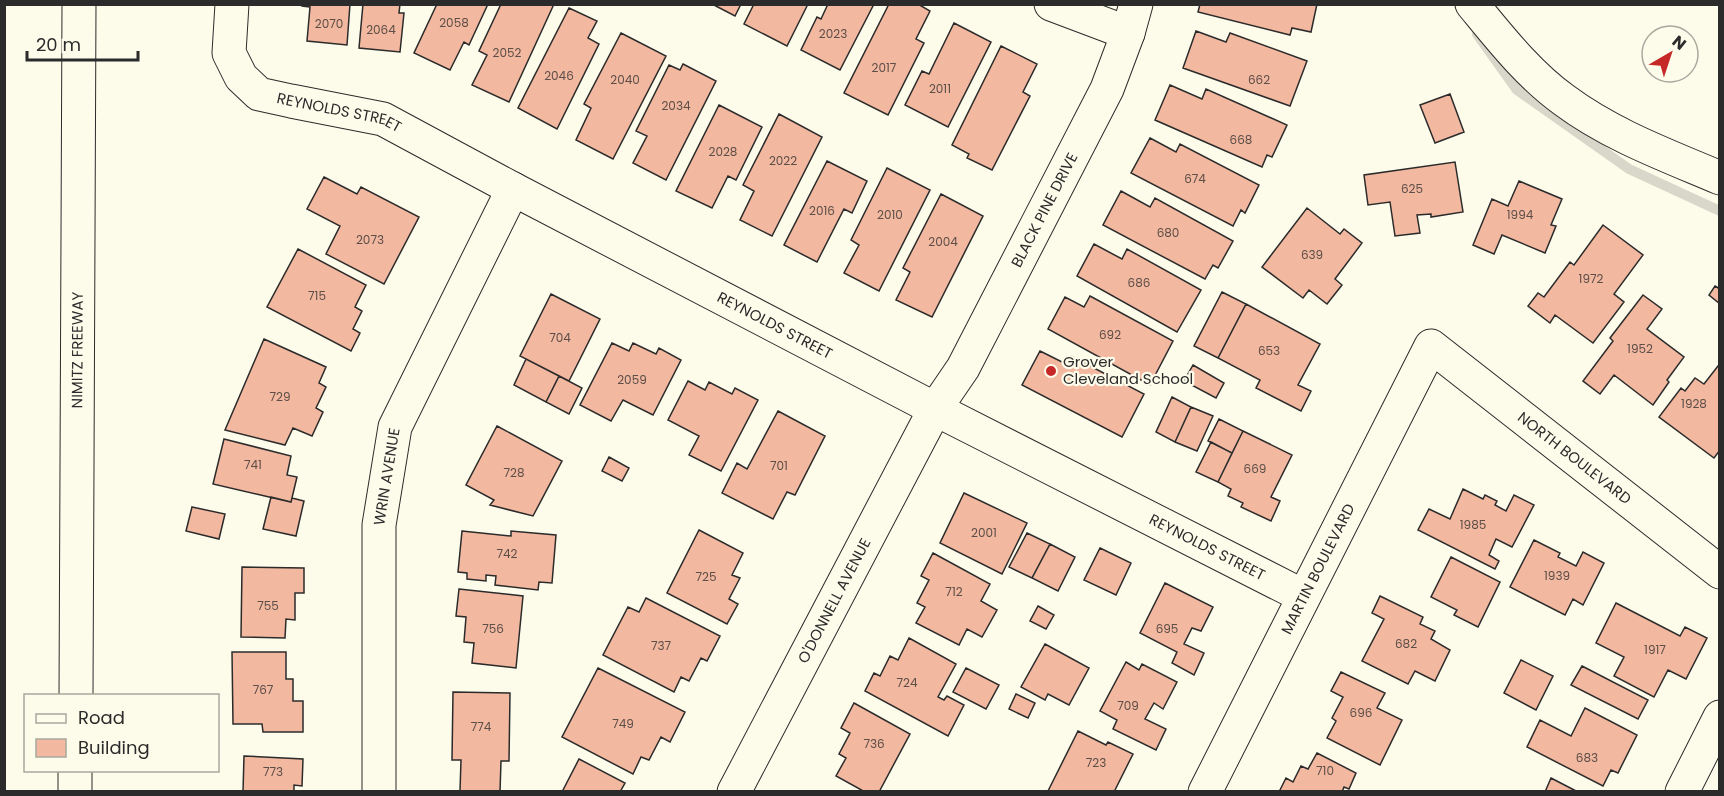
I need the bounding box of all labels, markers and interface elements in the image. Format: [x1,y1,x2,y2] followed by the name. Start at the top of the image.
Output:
[439,14,469,31] house number: 2058
[315,15,343,32] house number: 2070
[366,21,396,38] house number: 2064
[27,24,138,62] scale bar
[1640,24,1700,84] north arrow
[819,25,847,42] house number: 2023
[1667,30,1691,55] text: N
[36,32,81,57] text: 20 m
[493,44,522,61] house number: 2052
[872,59,897,76] house number: 2017
[544,67,574,84] house number: 2046
[610,71,640,88] house number: 2040
[1248,71,1270,88] house number: 662
[929,80,951,97] house number: 2011
[275,87,405,137] street label: REYNOLDS STREET
[661,97,691,114] house number: 2034
[1230,131,1252,148] house number: 668
[709,143,737,160] house number: 2028
[1006,149,1082,271] street label: BLACK PINE DRIVE
[769,152,797,169] house number: 2022
[1184,170,1206,187] house number: 674
[1401,180,1423,197] house number: 625
[809,202,835,219] house number: 2016
[877,206,903,223] house number: 2010
[1507,206,1534,223] house number: 1994
[1157,224,1179,241] house number: 680
[356,231,384,248] house number: 2073
[928,233,958,250] house number: 2004
[1301,246,1323,263] house number: 639
[1579,270,1604,287] house number: 1972
[1128,274,1150,291] house number: 686
[714,286,836,364] street label: REYNOLDS STREET
[308,287,326,304] house number: 715
[66,291,88,408] street label: NIMITZ FREEWAY
[1099,326,1121,343] house number: 692
[549,329,571,346] house number: 704
[1627,340,1653,357] house number: 1952
[1258,342,1280,359] house number: 653
[1063,351,1193,389] place label: Grover Cleveland School
[1044,364,1058,378] marker: Grover Cleveland School
[617,371,647,388] house number: 2059
[269,388,291,405] house number: 729
[1681,395,1707,412] house number: 1928
[1513,407,1636,509] street label: NORTH BOULEVARD
[368,426,405,527] street label: WRIN AVENUE
[244,456,262,473] house number: 741
[770,457,788,474] house number: 701
[1244,460,1266,477] house number: 669
[503,464,525,481] house number: 728
[1276,500,1359,638] street label: MARTIN BOULEVARD
[1146,509,1269,585] street label: REYNOLDS STREET
[1460,516,1486,533] house number: 1985
[971,524,997,541] house number: 2001
[792,534,875,667] street label: O'DONNELL AVENUE
[496,545,518,562] house number: 742
[1544,567,1570,584] house number: 1939
[696,568,717,585] house number: 725
[945,583,963,600] house number: 712
[257,597,279,614] house number: 755
[482,620,504,637] house number: 756
[1156,620,1178,637] house number: 695
[1395,635,1417,652] house number: 682
[651,637,672,654] house number: 737
[1644,641,1666,658] house number: 1917
[896,674,918,691] house number: 724
[253,681,274,698] house number: 767
[24,694,219,772] legend
[1117,697,1139,714] house number: 709
[1350,704,1372,721] house number: 696
[78,705,125,730] text: Road
[612,715,634,732] house number: 749
[471,718,492,735] house number: 774
[78,735,150,760] text: Building
[863,735,885,752] house number: 736
[1576,749,1598,766] house number: 683
[1086,754,1106,771] house number: 723
[1316,762,1334,779] house number: 710
[263,763,283,780] house number: 773

